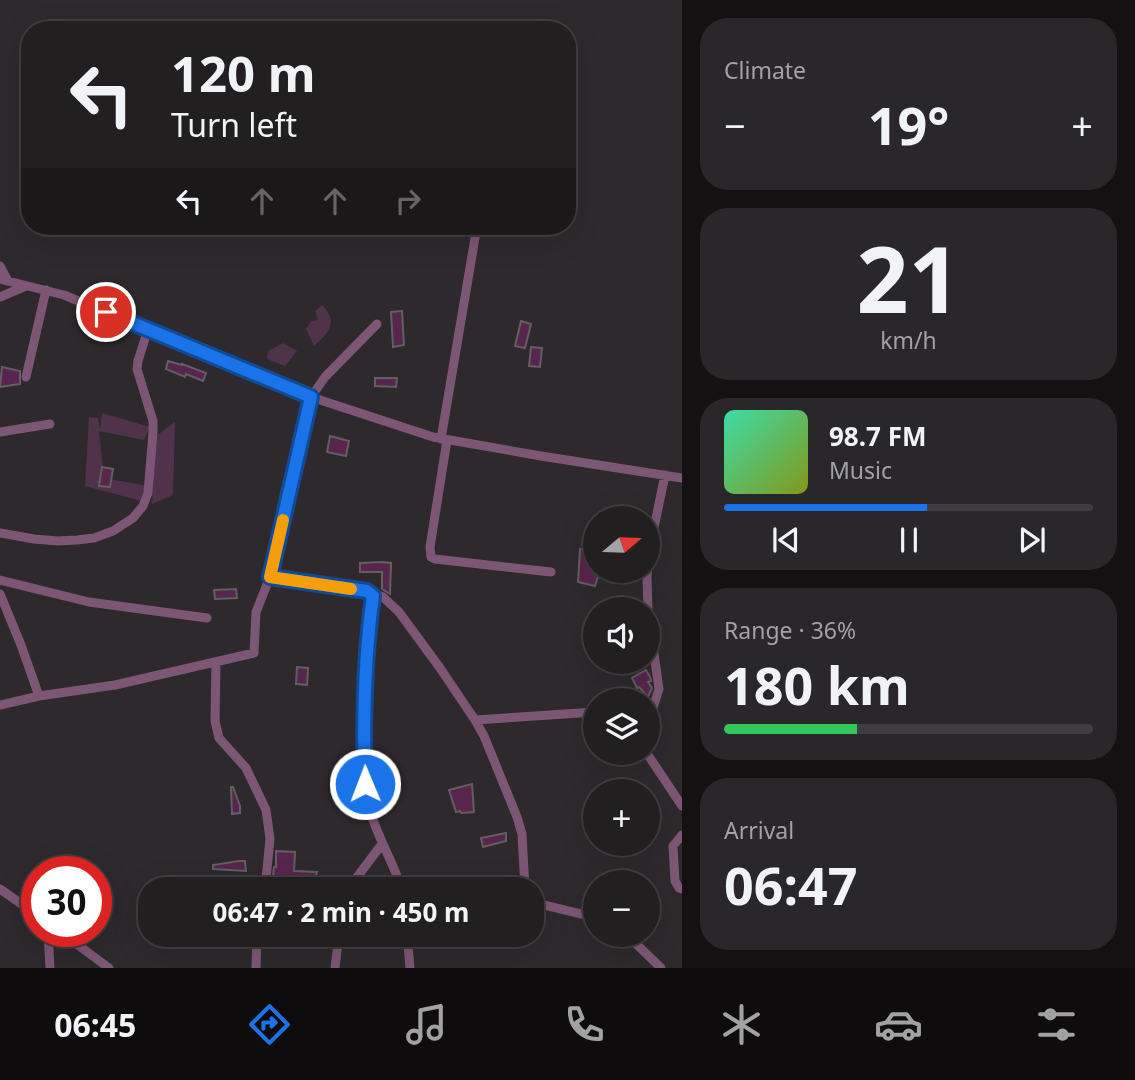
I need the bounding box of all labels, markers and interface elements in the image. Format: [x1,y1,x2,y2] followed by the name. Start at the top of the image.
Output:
[171,40,316,106] text: 120 m
[56,49,147,140] icon: left
[724,54,806,86] text: Climate
[868,89,949,160] text: 19°
[724,99,746,151] text: −
[1071,99,1093,151] text: +
[171,103,297,146] text: Turn left
[170,182,208,220] icon: left
[243,182,281,220] icon: ahead
[316,182,354,220] icon: ahead
[389,182,427,220] icon: right
[856,216,961,340] text: 21
[76,282,136,342] pin
[87,293,125,331] icon: arrive
[880,324,937,356] text: km/h
[829,418,926,454] text: 98.7 FM
[829,454,892,486] text: Music
[583,506,660,583] north arrow
[583,506,660,947] map controls
[767,521,805,559] icon: previous
[890,521,928,559] icon: pause
[1013,521,1051,559] icon: next
[583,597,660,674] button: sound
[724,614,856,646] text: Range · 36%
[724,649,910,720] text: 180 km
[583,688,660,765] button: layers
[328,747,402,821] position arrow
[583,779,660,856] button: +
[724,814,794,846] text: Arrival
[724,849,858,920] text: 06:47
[21,856,112,947] speed limit sign: 30
[583,870,660,947] button: −
[213,894,469,930] text: 06:47 · 2 min · 450 m
[245,1000,294,1049] icon: directions
[402,1000,451,1049] icon: music
[560,1000,609,1049] icon: phone
[717,1000,766,1049] icon: climate
[874,1000,923,1049] icon: car
[1032,1000,1081,1049] icon: filters
[54,1003,136,1046] text: 06:45

